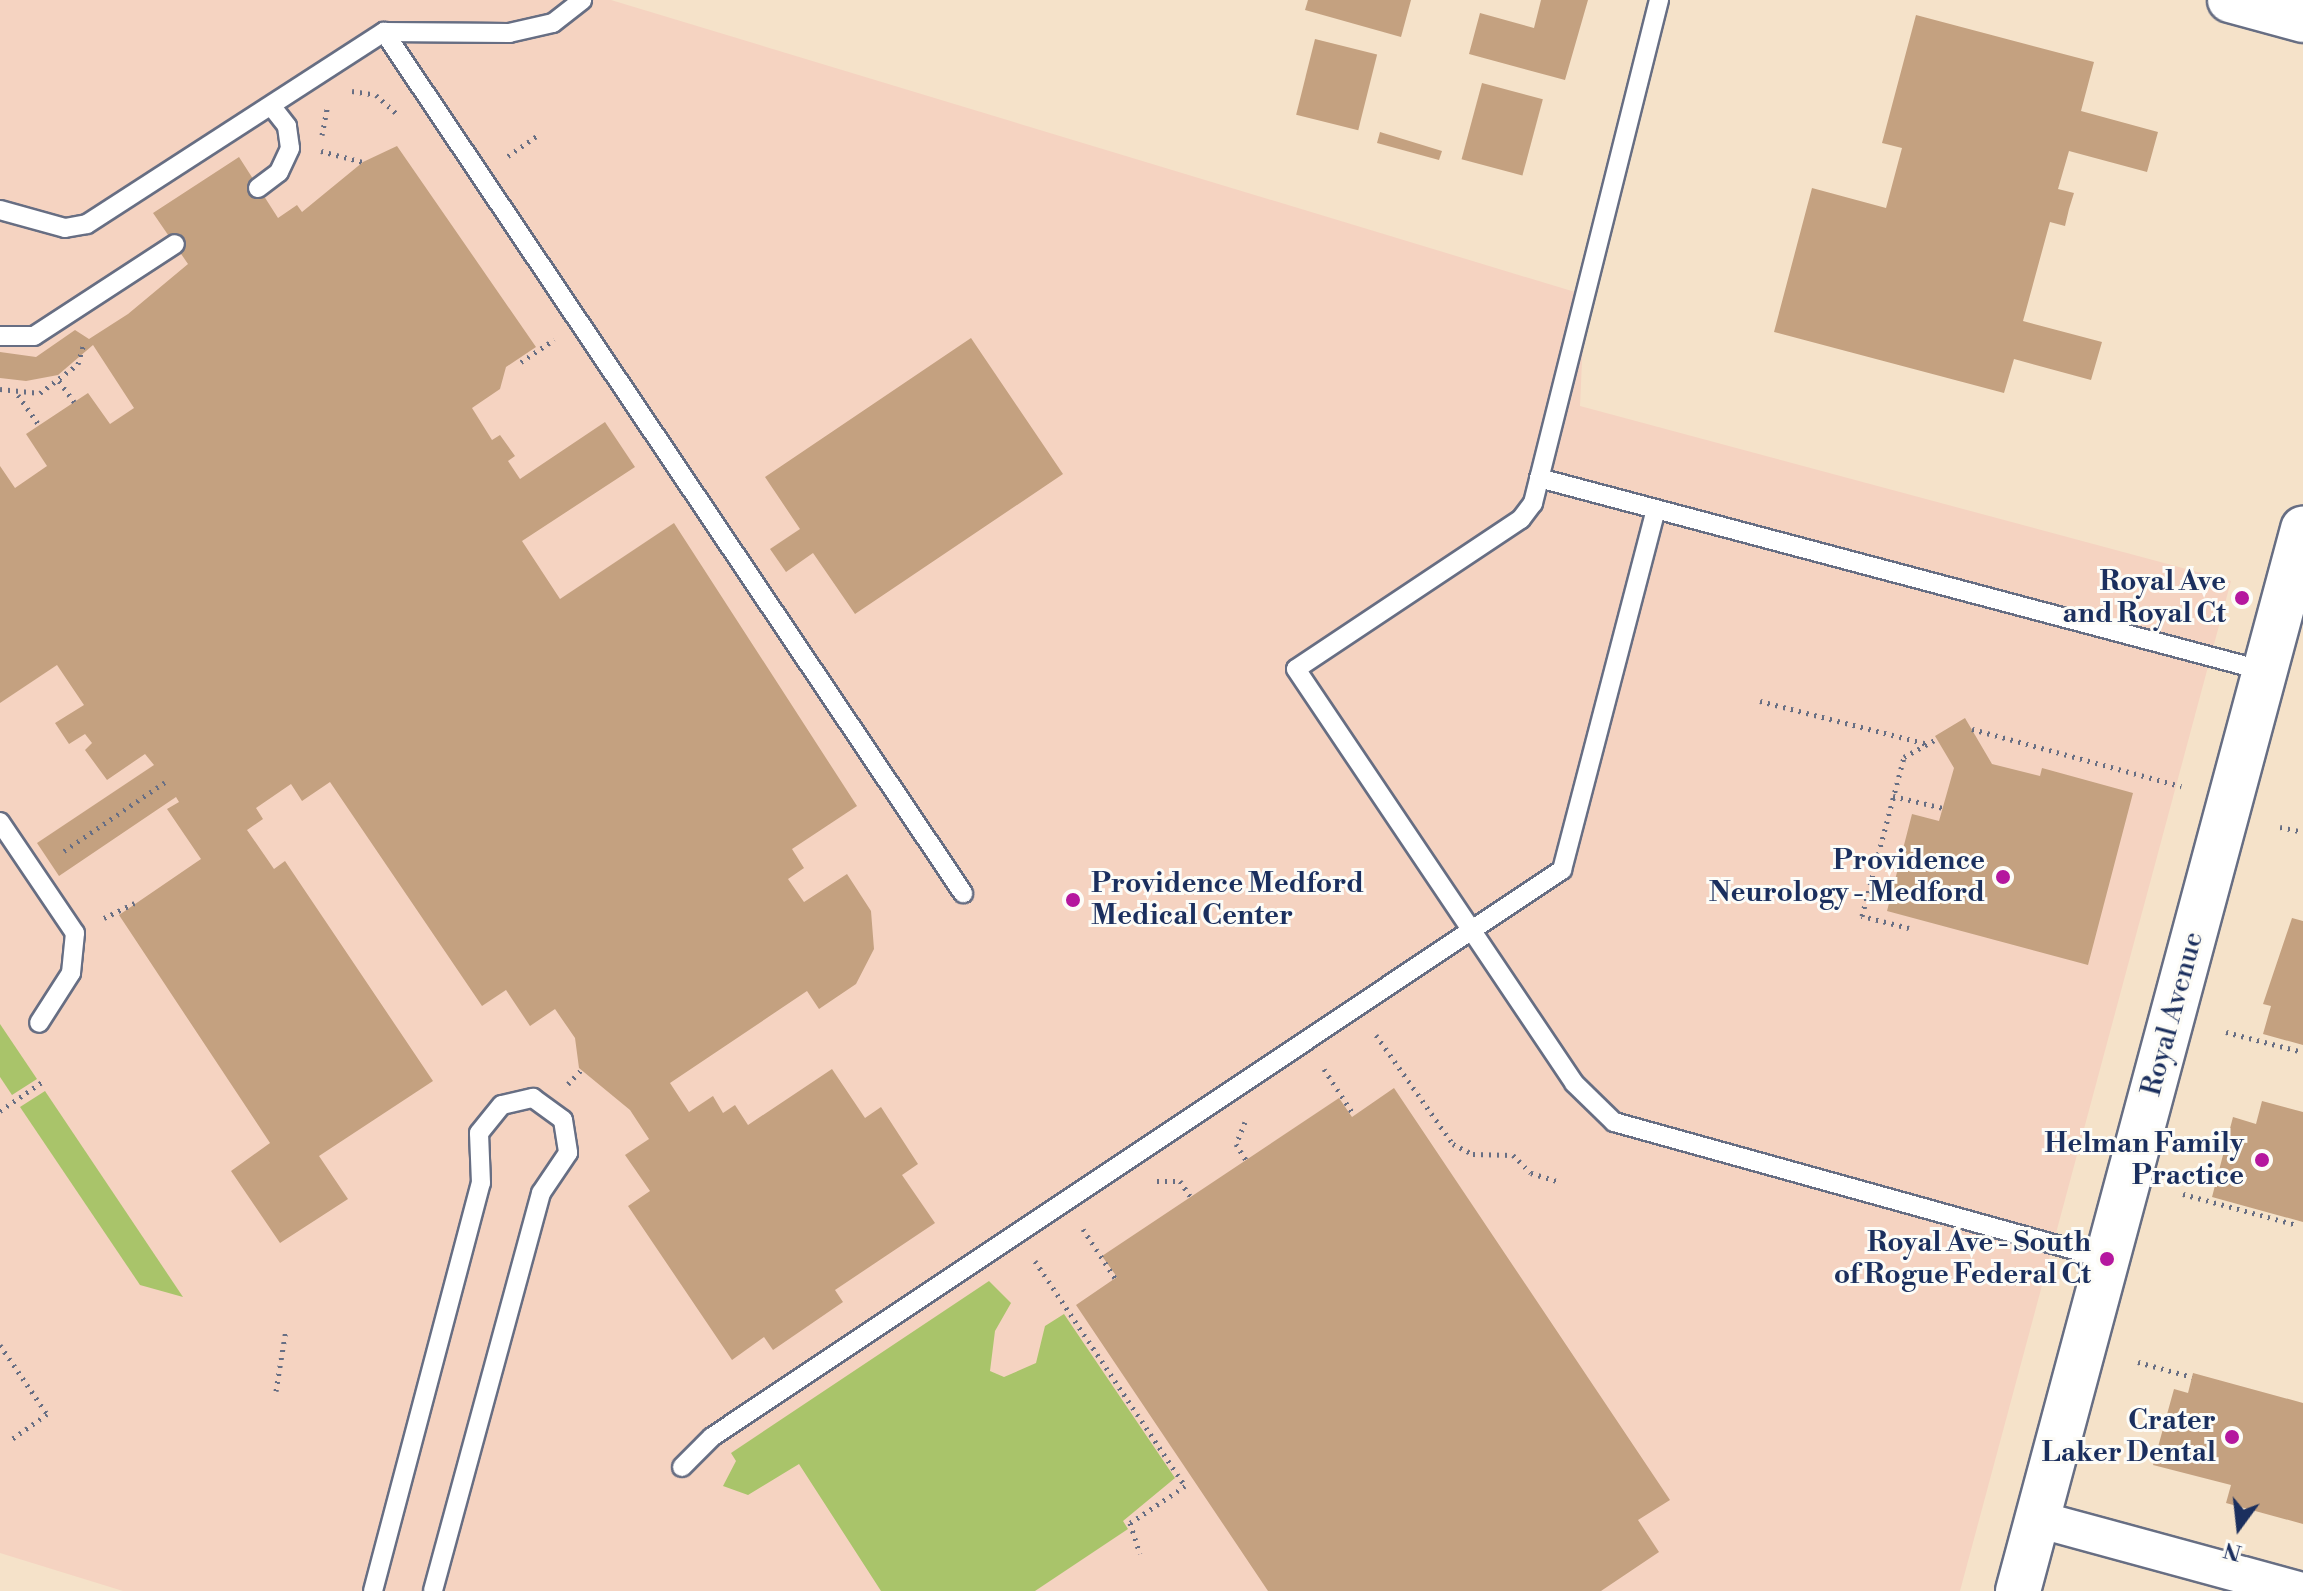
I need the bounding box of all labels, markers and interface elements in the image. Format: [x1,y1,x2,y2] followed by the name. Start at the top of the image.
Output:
[2063,565,2226,631] place label: Royal Ave and Royal Ct
[2233,589,2251,607] marker: Royal Ave and Royal Ct
[1709,844,1985,910] place label: Providence Neurology - Medford
[1992,866,2014,888] marker: Providence Neurology - Medford
[1091,867,1364,933] place label: Providence Medford Medical Center
[1062,889,1084,911] marker: Providence Medford Medical Center
[2135,928,2211,1100] street label: Royal Avenue
[2044,1127,2244,1193] place label: Helman Family Practice
[2251,1149,2273,1171] marker: Helman Family Practice
[1834,1226,2091,1292] place label: Royal Ave - South of Rogue Federal Ct
[2098,1250,2116,1268] marker: Royal Ave - South of Rogue Federal Ct
[2042,1404,2216,1470] place label: Crater Laker Dental
[2223,1428,2241,1446] marker: Crater Laker Dental
[2199,1487,2279,1567] north arrow
[2221,1535,2245,1566] text: N

